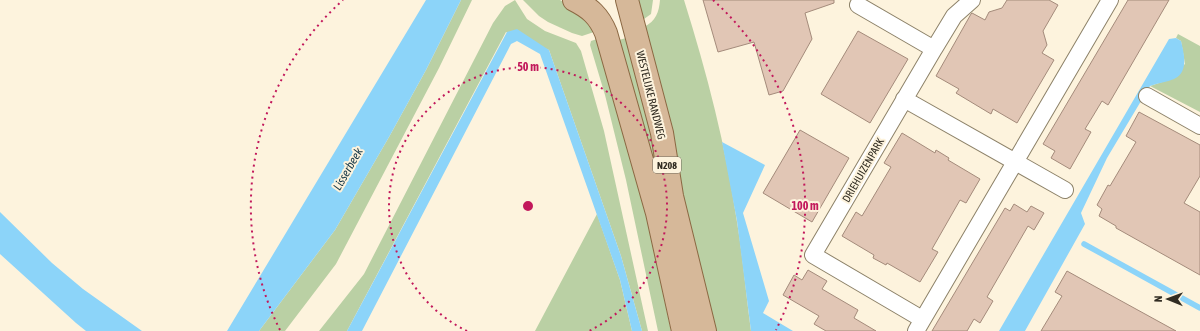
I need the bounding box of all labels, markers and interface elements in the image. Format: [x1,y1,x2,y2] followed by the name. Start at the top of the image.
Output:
[634,49,668,141] street label: WESTELIJKE RANDWEG
[517,60,539,74] text: 50 m
[840,135,887,204] street label: DRIEHUIZENPARK
[330,145,366,193] water label: Lisserbeek
[653,157,681,173] road number: N208
[521,199,535,213] centre of rings
[791,199,819,213] text: 100 m
[1148,279,1188,319] north arrow
[1152,295,1164,302] text: N

